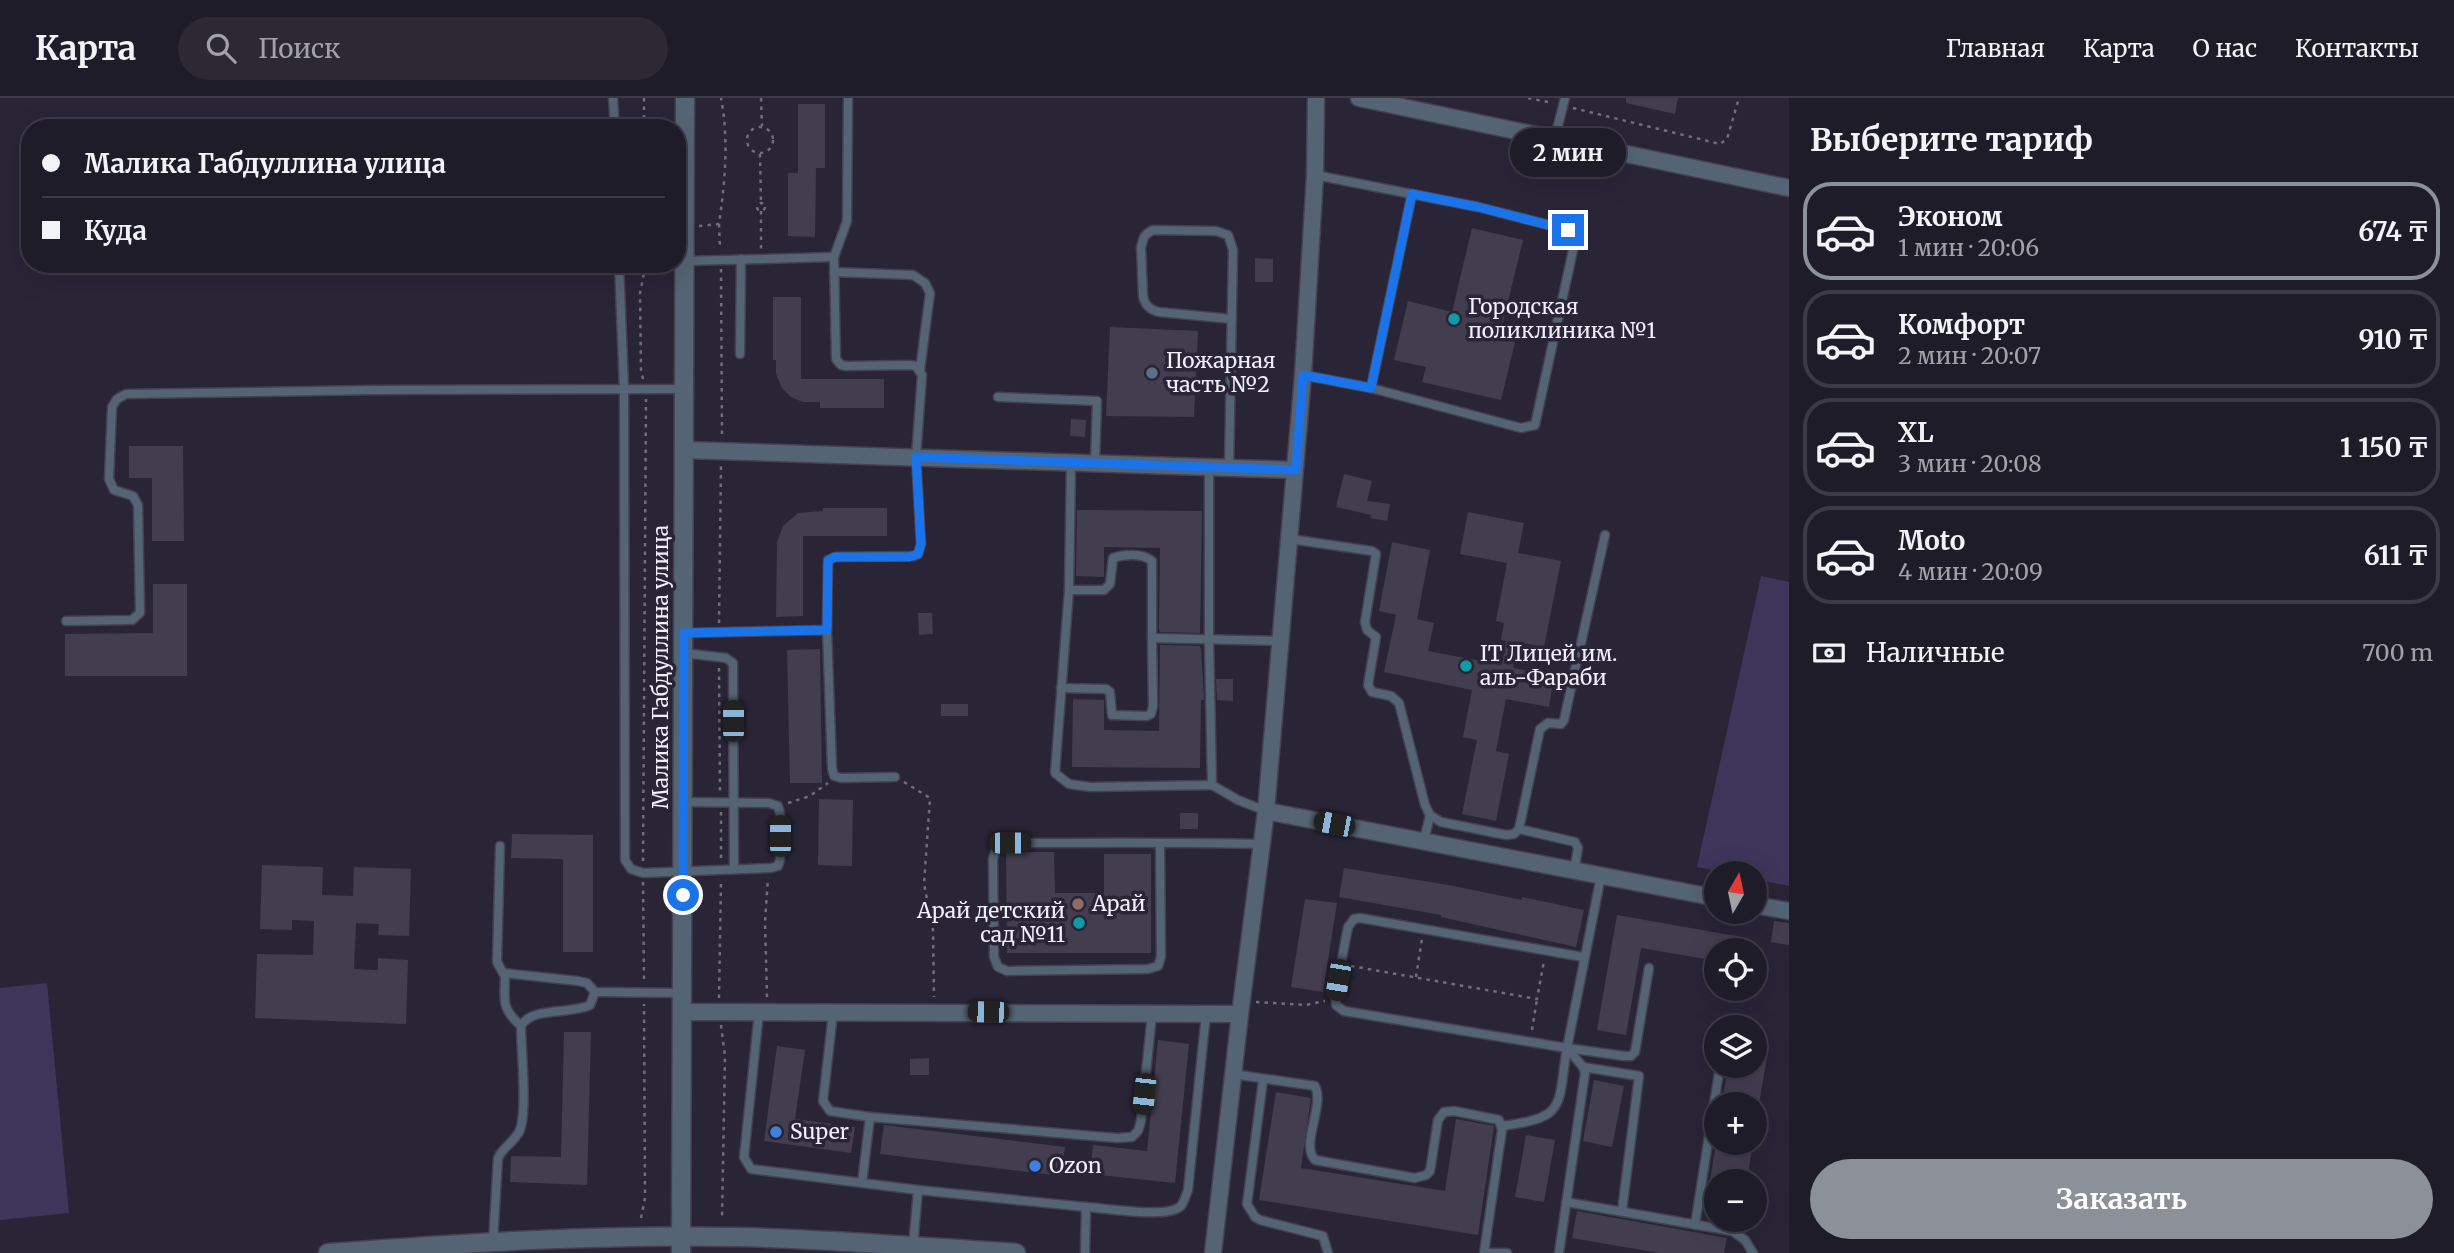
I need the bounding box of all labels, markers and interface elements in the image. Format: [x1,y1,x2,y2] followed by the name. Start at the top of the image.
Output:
[178,17,668,80] search box
[35,28,136,69] text: Карта
[202,29,240,67] icon: search
[258,32,341,65] text: Поиск
[1946,33,2045,64] text: Главная
[2083,33,2155,64] text: Карта
[2193,33,2257,64] text: О нас
[2295,33,2419,64] text: Контакты
[1810,120,2093,160] text: Выберите тариф
[1510,129,1626,178] callout: 2 мин
[1533,138,1603,167] text: 2 мин
[84,147,446,180] text: Малика Габдуллина улица
[1814,200,1877,263] icon: car
[1898,200,2003,233] text: Эконом
[84,214,147,247] text: Куда
[1552,214,1584,246] route end
[2358,215,2429,248] text: 674 ₸
[1898,233,2039,262] text: 1 мин · 20:06
[1468,293,1656,344] place label: Городская поликлиника №1
[1814,308,1877,371] icon: car
[1898,308,2025,341] text: Комфорт
[1446,311,1462,327] marker: Городская поликлиника №1
[2358,323,2429,356] text: 910 ₸
[1898,341,2041,370] text: 2 мин · 20:07
[1166,347,1275,398] place label: Пожарная часть №2
[1144,365,1160,381] marker: Пожарная часть №2
[1814,416,1877,479] icon: car
[1898,416,1934,449] text: XL
[2340,431,2429,464] text: 1 150 ₸
[1898,449,2042,478] text: 3 мин · 20:08
[1814,524,1877,587] icon: car
[1898,524,1965,557] text: Moto
[647,525,674,809] street label: Малика Габдуллина улица
[2364,539,2429,572] text: 611 ₸
[1898,557,2043,586] text: 4 мин · 20:09
[1810,634,1848,672] icon: cash
[1866,636,2004,669] text: Наличные
[2362,638,2433,667] text: 700 m
[1480,640,1617,691] place label: IT Лицей им. аль-Фараби
[1458,658,1474,674] marker: IT Лицей им. аль-Фараби
[723,700,744,742] car
[1312,810,1357,838] car
[770,815,791,857] car
[990,833,1032,854] car
[1704,861,1768,924] north arrow
[1704,861,1767,1232] map controls
[667,879,699,911] route start
[1091,890,1145,917] place label: Арай
[1070,896,1086,912] marker: Арай
[916,897,1065,948] place label: Арай детский сад №11
[1071,915,1087,931] marker: Арай детский сад №11
[1704,938,1767,1001] button: locate
[1325,957,1352,1003] car
[967,1001,1010,1023] car
[1704,1015,1767,1078] button: layers
[1132,1072,1157,1116] car
[1704,1092,1767,1155] button: +
[790,1118,849,1145] place label: Super
[768,1124,784,1140] marker: Super
[1049,1152,1102,1179] place label: Ozon
[1027,1158,1043,1174] marker: Ozon
[1810,1159,2433,1239] button: Заказать
[1704,1169,1767,1232] button: −

